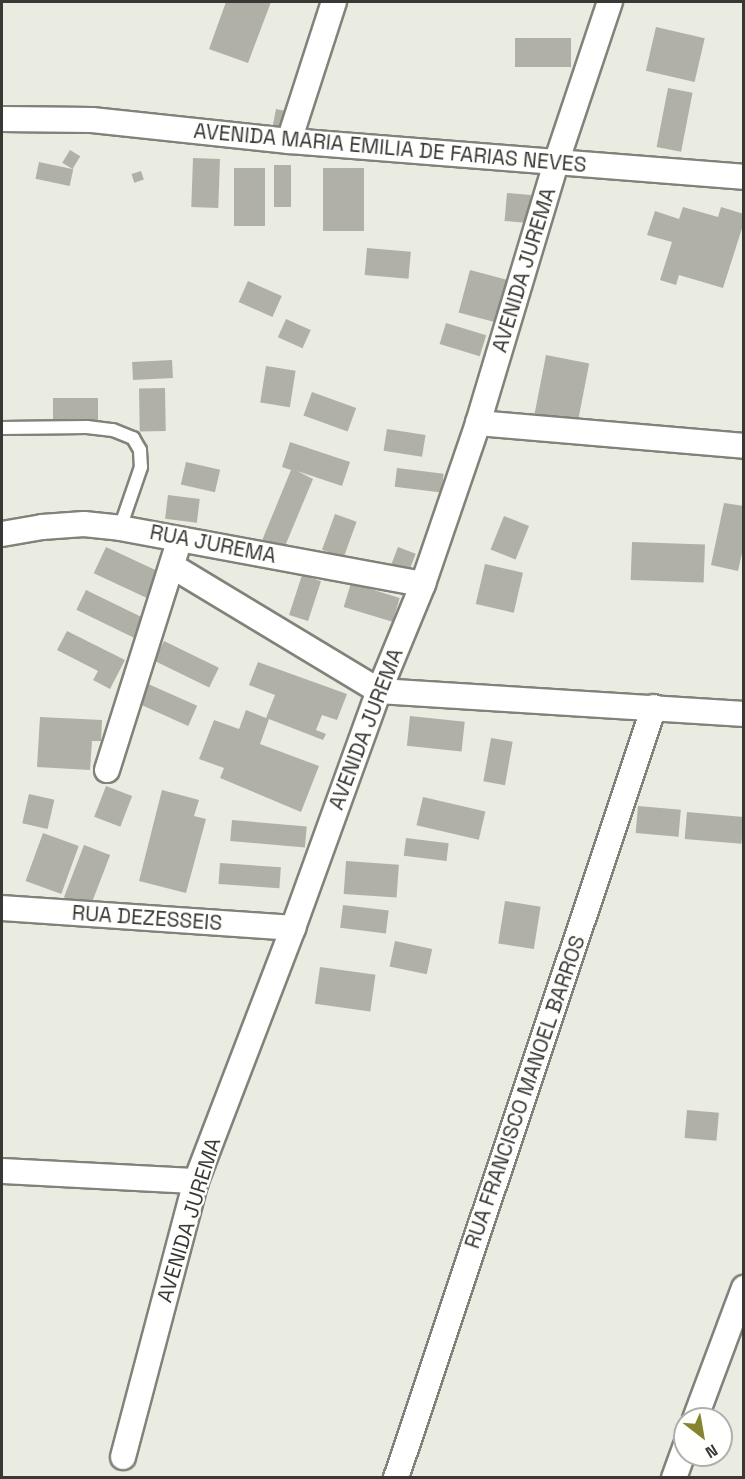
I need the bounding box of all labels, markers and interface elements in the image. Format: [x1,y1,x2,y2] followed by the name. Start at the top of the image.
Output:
[192,118,588,178] street label: AVENIDA MARIA EMILIA DE FARIAS NEVES
[487,184,561,356] street label: AVENIDA JUREMA
[148,519,278,569] street label: RUA JUREMA
[324,645,408,813] street label: AVENIDA JUREMA
[71,900,223,936] street label: RUA DEZESSEIS
[459,932,591,1252] street label: RUA FRANCISCO MANOEL BARROS
[152,1134,226,1306] street label: AVENIDA JUREMA
[673,1407,733,1467] north arrow
[701,1439,722,1463] text: N

